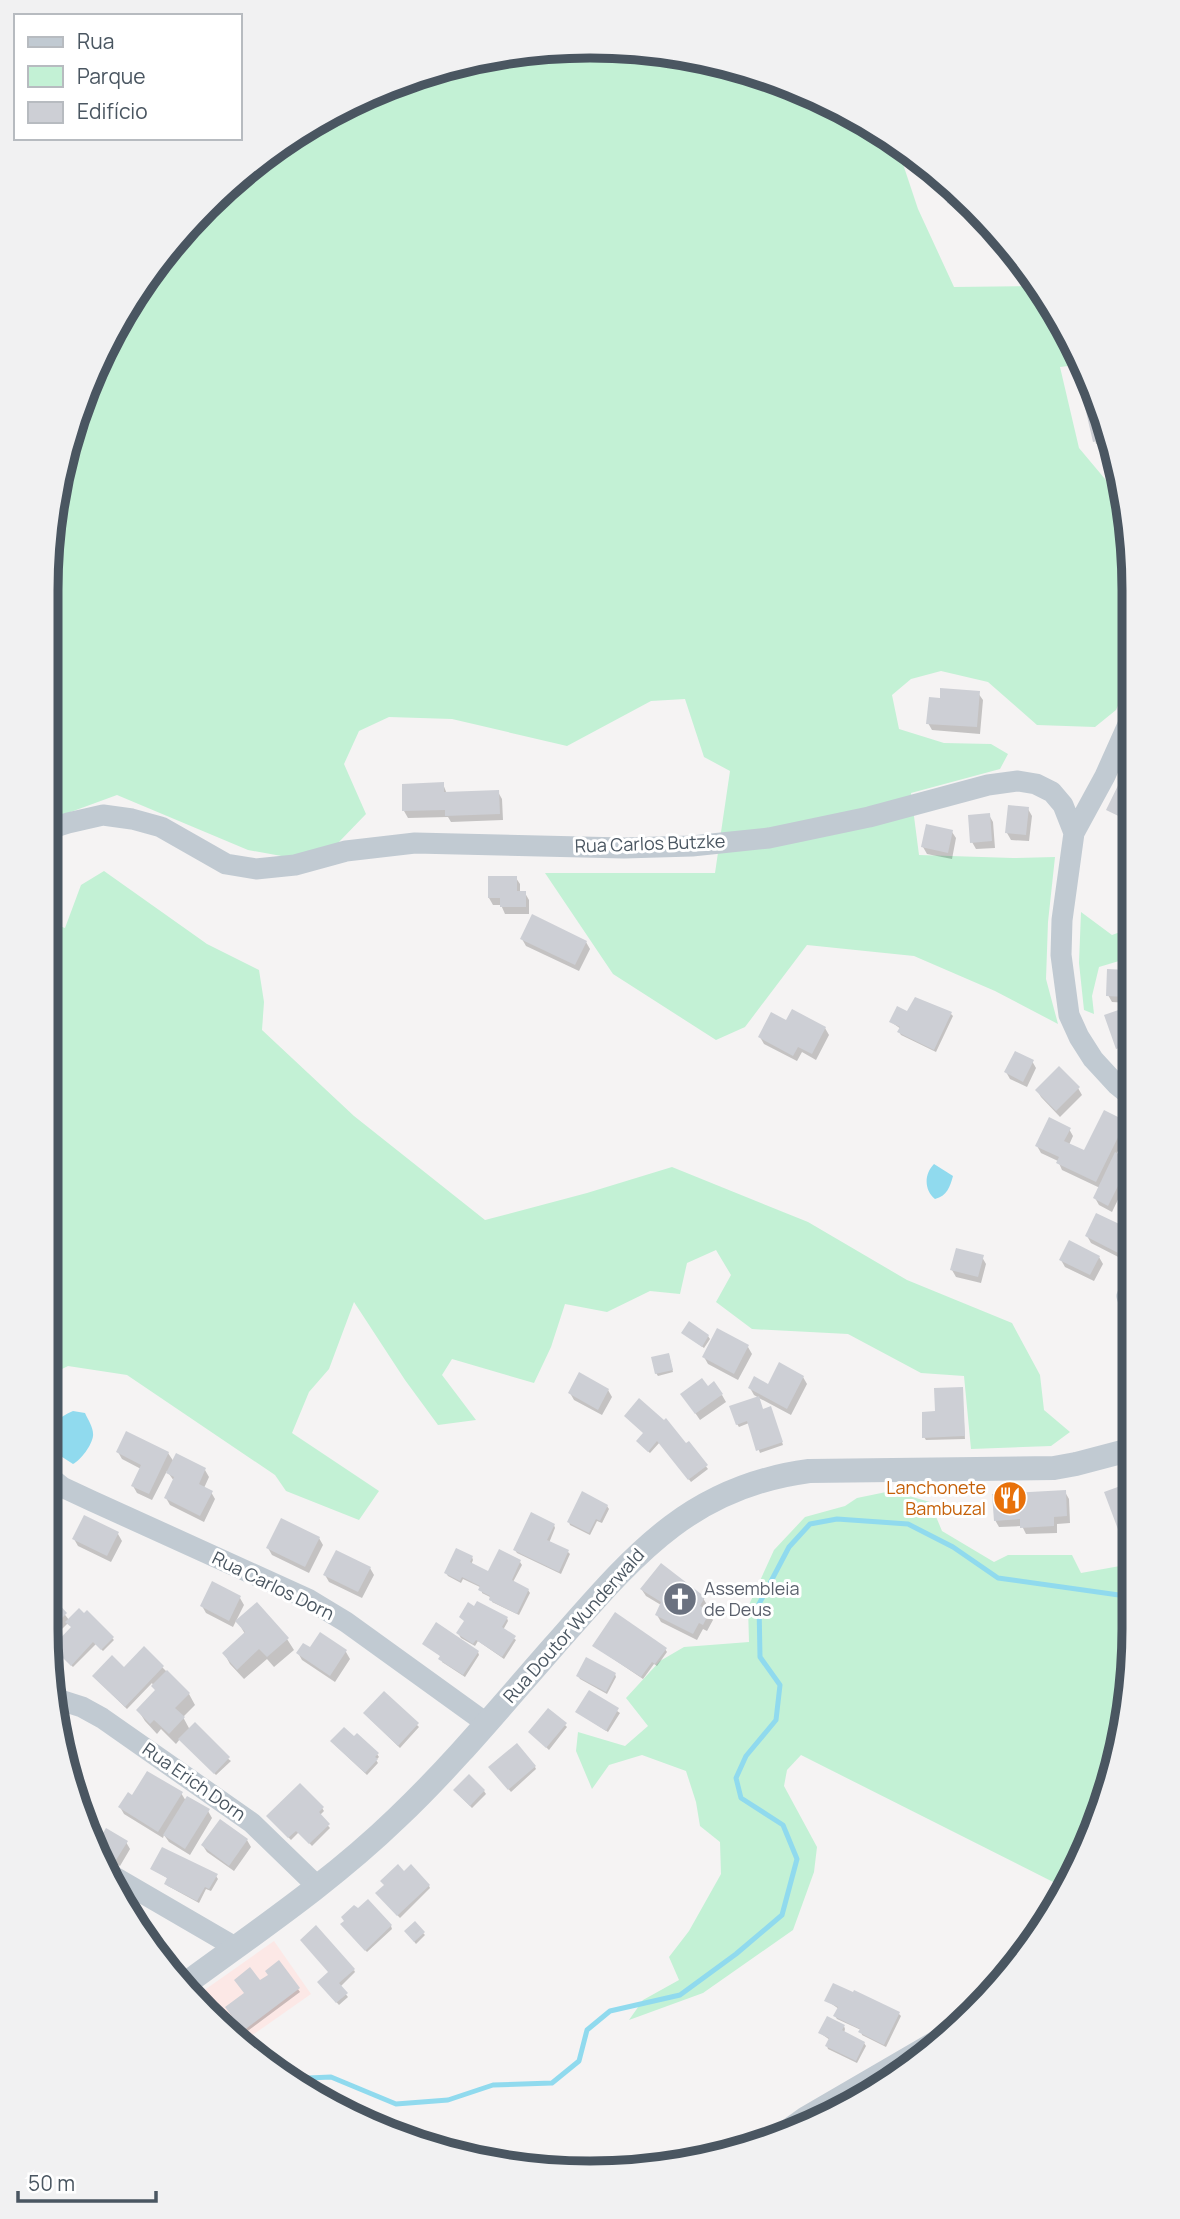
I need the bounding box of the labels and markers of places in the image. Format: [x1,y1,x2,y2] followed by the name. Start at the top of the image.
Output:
[886,1475,986,1520] place label: Lanchonete Bambuzal
[991,1479,1029,1517] restaurant icon: Lanchonete Bambuzal
[704,1576,799,1621] place label: Assembleia de Deus
[661,1580,699,1618] church icon: Assembleia de Deus

